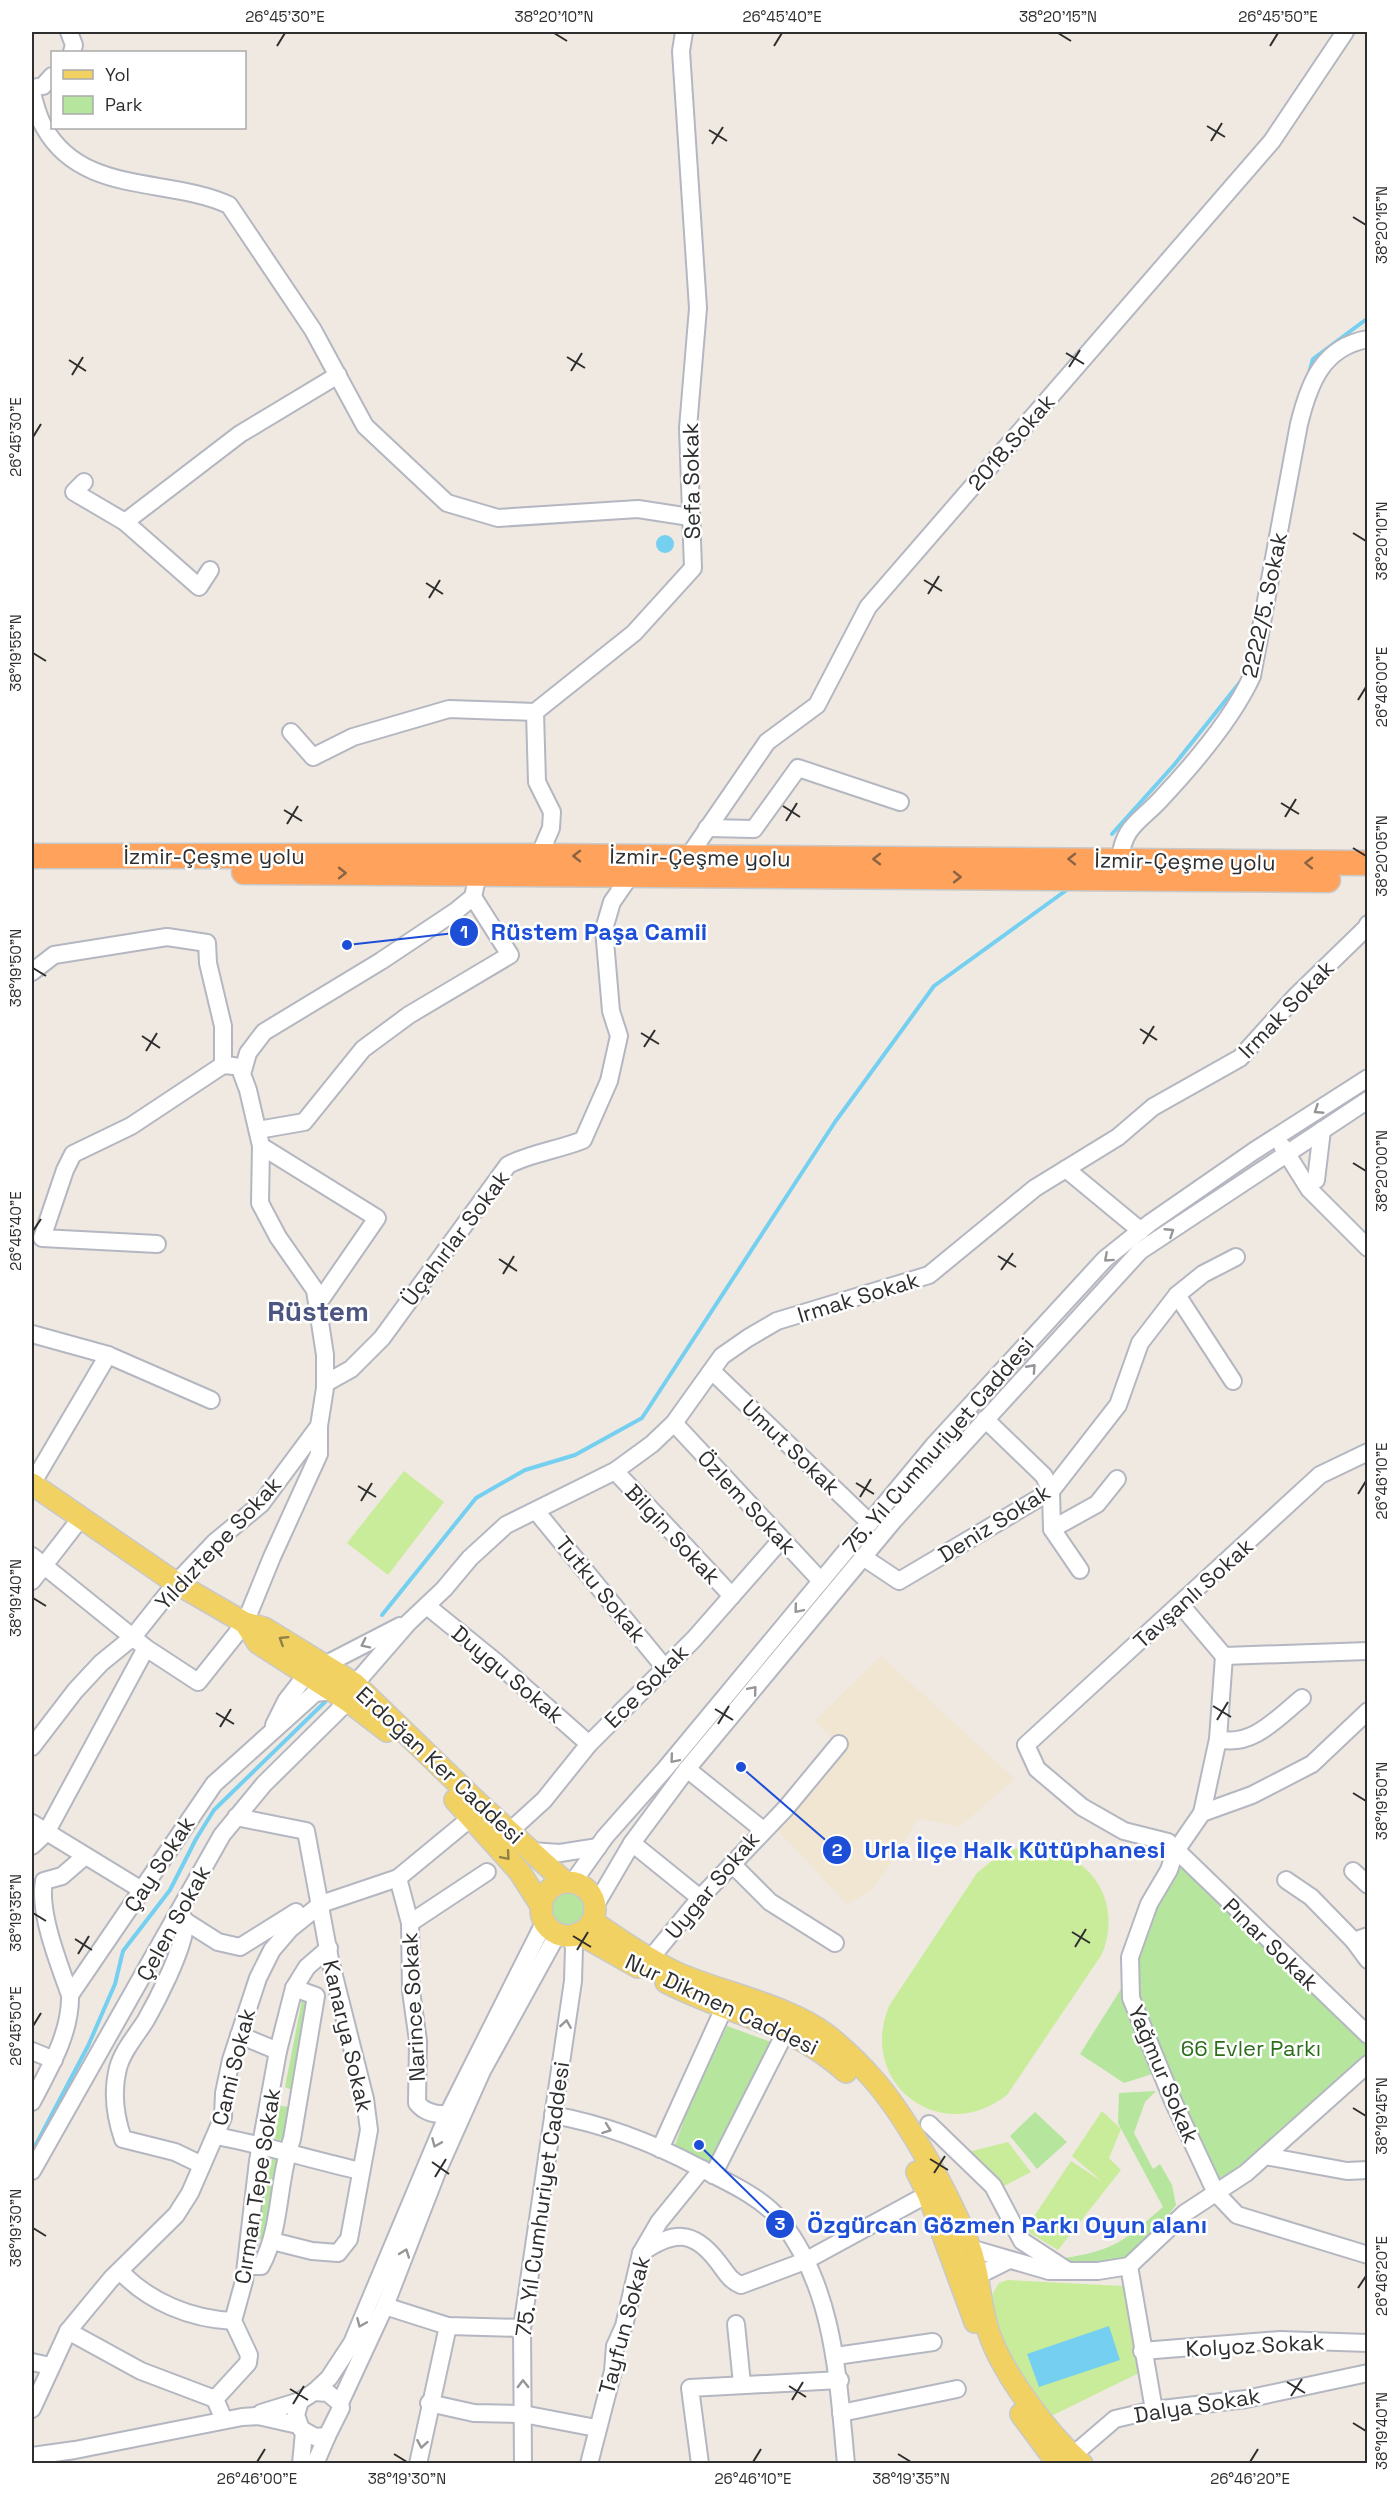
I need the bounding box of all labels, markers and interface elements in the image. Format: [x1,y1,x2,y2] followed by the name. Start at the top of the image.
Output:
[245,7,325,26] text: 26°45'30"E
[515,7,593,26] text: 38°20'10"N
[742,7,822,26] text: 26°45'40"E
[1019,7,1097,26] text: 38°20'15"N
[1238,7,1318,26] text: 26°45'50"E
[51,51,246,129] legend
[105,63,130,86] text: Yol
[105,93,143,116] text: Park
[1372,186,1391,264] text: 38°20'15"N
[961,388,1061,496] street label: 2018.Sokak
[6,397,25,477] text: 26°45'30"E
[676,422,706,540] street label: Sefa Sokak
[1372,502,1391,580] text: 38°20'10"N
[1235,530,1293,680] street label: 2222/5. Sokak
[6,614,25,692] text: 38°19'55"N
[1372,647,1391,727] text: 26°46'00"E
[1372,815,1391,897] text: 38°20'05"N
[609,841,791,873] street label: İzmir-Çeşme yolu
[123,842,305,870] street label: İzmir-Çeşme yolu
[1094,845,1276,877] street label: İzmir-Çeşme yolu
[573,850,582,862] one-way arrow
[873,853,882,865] one-way arrow
[1068,853,1077,865] one-way arrow
[1305,856,1314,869] one-way arrow
[337,867,346,879] one-way arrow
[952,871,961,883] one-way arrow
[449,911,719,953] callout: Rüstem Paşa Camii
[491,916,707,947] text: Rüstem Paşa Camii
[460,920,468,943] text: 1
[6,929,25,1007] text: 38°19'50"N
[1232,954,1340,1064] street label: Irmak Sokak
[1314,1102,1324,1114] one-way arrow
[1372,1130,1391,1212] text: 38°20'00"N
[395,1164,515,1311] street label: Üçahırlar Sokak
[6,1191,25,1271] text: 26°45'40"E
[1164,1227,1174,1239] one-way arrow
[1104,1251,1114,1262] one-way arrow
[794,1265,922,1329] street label: Irmak Sokak
[267,1293,369,1329] district label: Rüstem
[836,1331,1040,1559] street label: 75. Yıl Cumhuriyet Caddesi
[1025,1364,1036,1375] one-way arrow
[736,1393,846,1501] street label: Umut Sokak
[1372,1443,1391,1519] text: 26°46'10"E
[692,1444,802,1560] street label: Özlem Sokak
[149,1470,287,1616] street label: Yıldıztepe Sokak
[933,1477,1055,1568] street label: Deniz Sokak
[619,1478,727,1590] street label: Bilgin Sokak
[550,1530,653,1648] street label: Tutku Sokak
[1127,1532,1259,1654] street label: Tavşanlı Sokak
[6,1559,25,1637] text: 38°19'40"N
[794,1602,805,1613] one-way arrow
[446,1619,570,1729] street label: Duygu Sokak
[360,1636,371,1648] one-way arrow
[278,1637,289,1648] one-way arrow
[598,1638,694,1734] street label: Ece Sokak
[350,1680,530,1850] street label: Erdoğan Ker Caddesi
[746,1686,757,1697] one-way arrow
[670,1752,681,1763] one-way arrow
[1372,1762,1391,1840] text: 38°19'50"N
[118,1811,200,1917] street label: Çay Sokak
[659,1825,765,1945] street label: Uygar Sokak
[822,1829,1177,1871] callout: Urla İlçe Halk Kütüphanesi
[864,1834,1166,1865] text: Urla İlçe Halk Kütüphanesi
[832,1838,843,1861] text: 2
[499,1849,510,1860] one-way arrow
[130,1860,216,1986] street label: Çelen Sokak
[6,1874,25,1952] text: 38°19'35"N
[1217,1892,1325,1996] street label: Pınar Sokak
[395,1932,431,2082] street label: Narince Sokak
[621,1947,823,2061] street label: Nur Dikmen Caddesi
[317,1957,379,2115] street label: Kanarya Sokak
[6,1986,25,2066] text: 26°45'50"E
[1122,2001,1206,2147] street label: Yağmur Sokak
[205,2005,261,2129] street label: Cami Sokak
[560,2020,572,2029] one-way arrow
[1181,2034,1321,2062] park label: 66 Evler Parkı
[509,2060,575,2338] street label: 75. Yıl Cumhuriyet Caddesi
[1372,2077,1391,2155] text: 38°19'45"N
[228,2086,286,2286] street label: Cırman Tepe Sokak
[601,2122,612,2135] one-way arrow
[431,2137,443,2148] one-way arrow
[6,2189,25,2267] text: 38°19'30"N
[765,2203,1219,2245] callout: Özgürcan Gözmen Parkı Oyun alanı
[807,2209,1207,2240] text: Özgürcan Gözmen Parkı Oyun alanı
[775,2212,786,2235] text: 3
[1372,2236,1391,2316] text: 26°46'20"E
[398,2249,410,2260] one-way arrow
[592,2252,656,2397] street label: Tayfun Sokak
[356,2317,368,2328] one-way arrow
[1185,2327,1325,2363] street label: Kolyoz Sokak
[517,2380,529,2389] one-way arrow
[1132,2381,1262,2429] street label: Dalya Sokak
[1372,2392,1391,2470] text: 38°19'40"N
[416,2440,428,2449] one-way arrow
[217,2469,297,2488] text: 26°46'00"E
[368,2469,446,2488] text: 38°19'30"N
[715,2469,791,2488] text: 26°46'10"E
[872,2469,950,2488] text: 38°19'35"N
[1210,2469,1290,2488] text: 26°46'20"E

